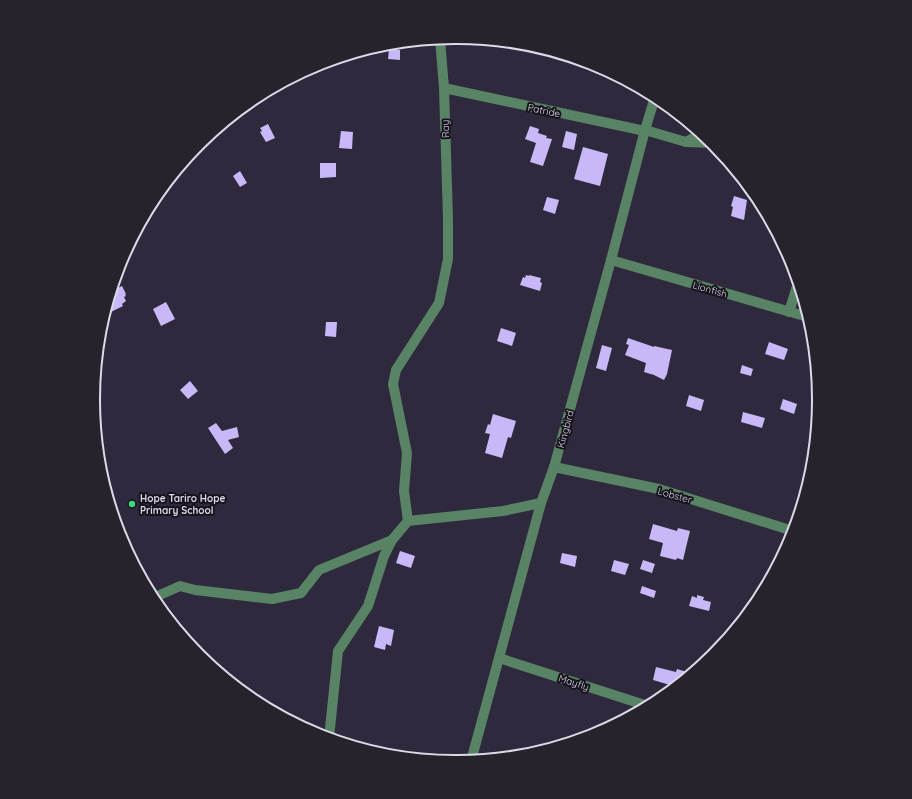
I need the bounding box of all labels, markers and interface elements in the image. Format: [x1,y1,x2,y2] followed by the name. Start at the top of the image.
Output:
[526,101,562,120] street label: Patride
[439,120,452,138] street label: Ray
[691,278,729,301] street label: Lionfish
[554,409,577,450] street label: Kingbird
[656,484,694,507] street label: Lobster
[140,492,226,517] place label: Hope Tariro Hope Primary School
[127,499,137,509] marker: Hope Tariro Hope Primary School
[557,671,591,694] street label: Mayfly

